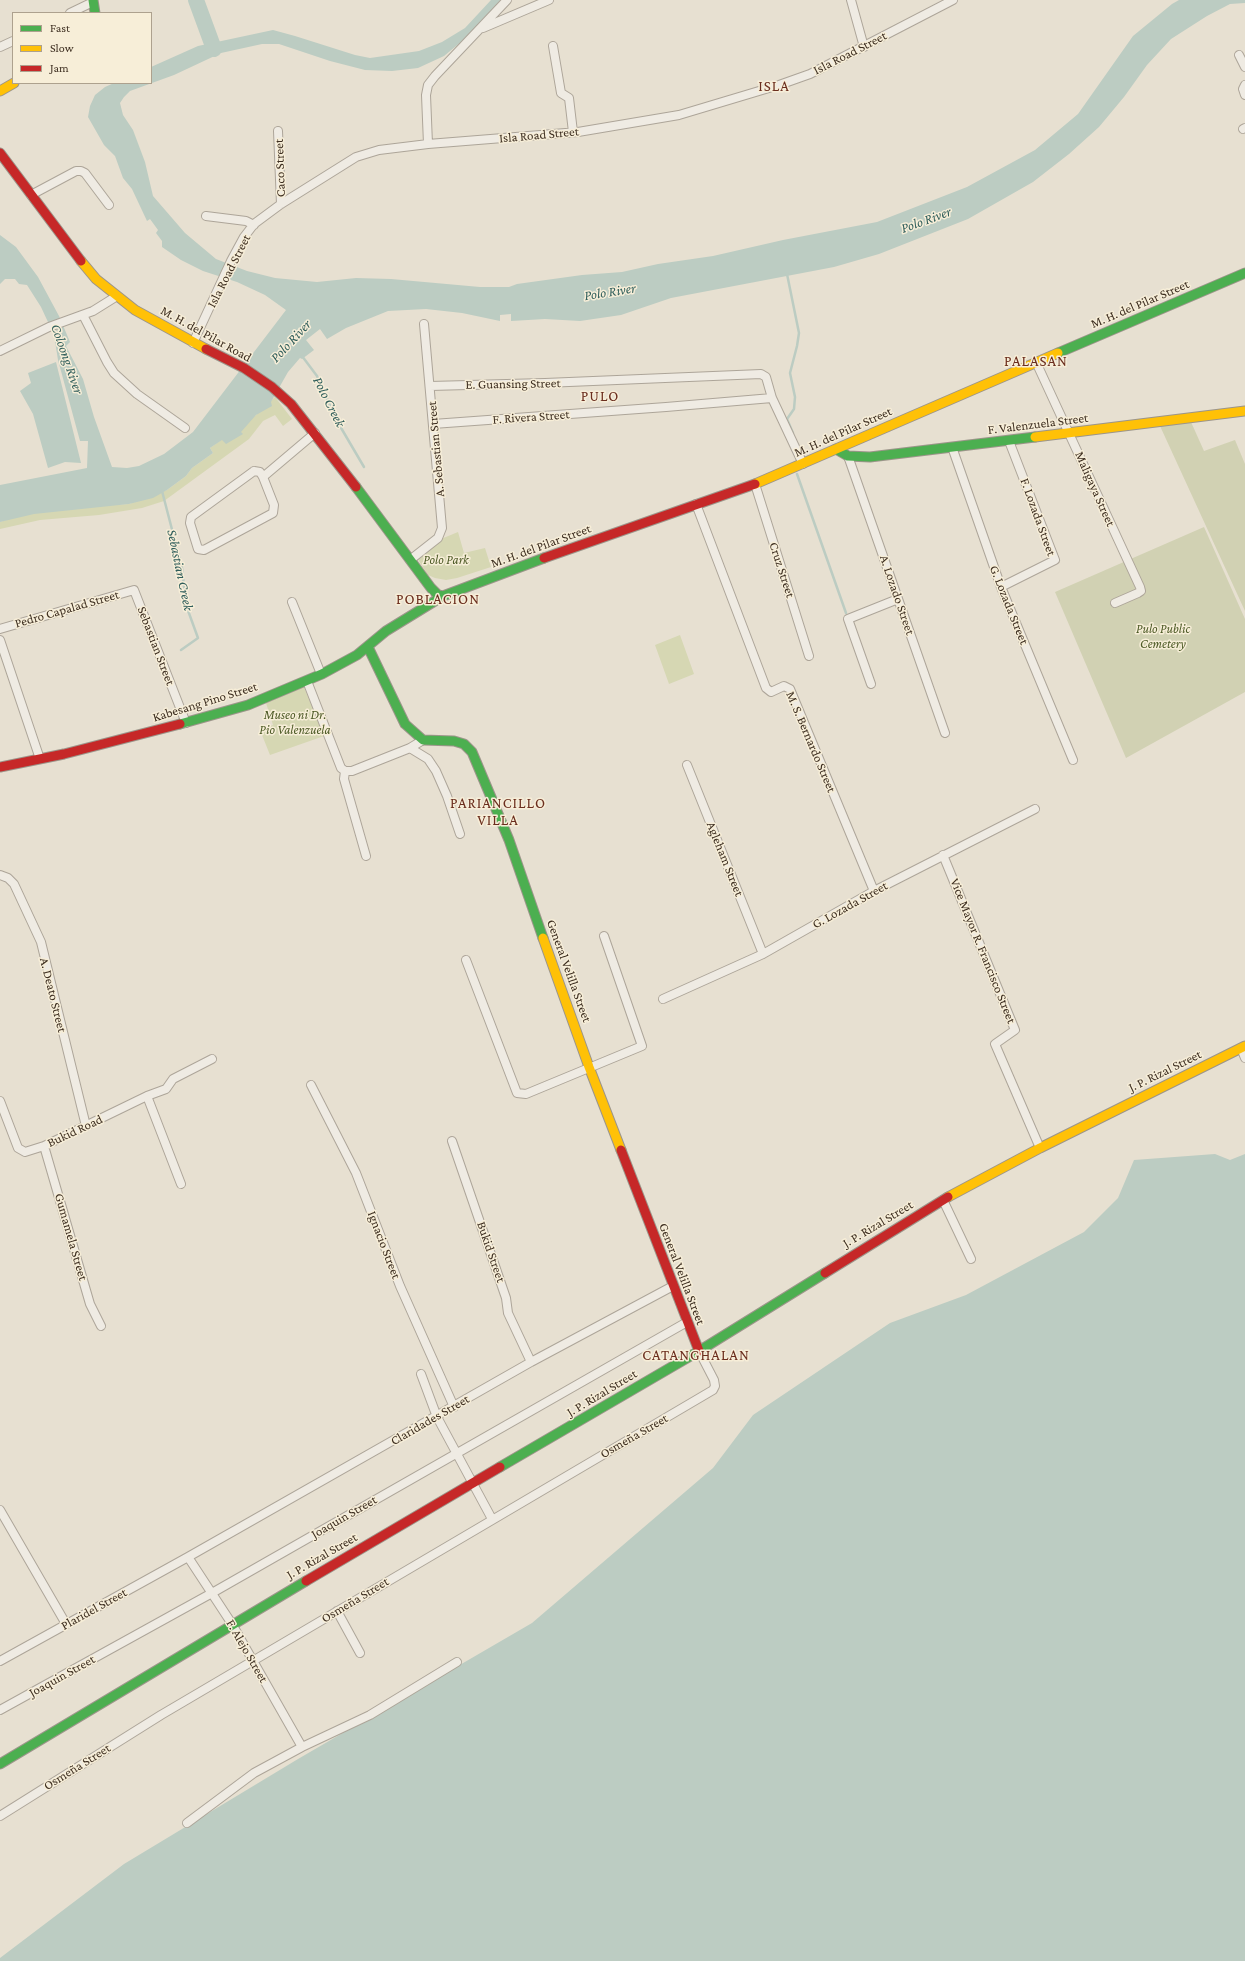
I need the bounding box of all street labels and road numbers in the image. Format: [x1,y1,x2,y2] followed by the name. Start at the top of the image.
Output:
[811,28,889,78] street label: Isla Road Street
[498,124,580,146] street label: Isla Road Street
[271,139,289,197] street label: Caco Street
[204,232,254,310] street label: Isla Road Street
[1088,276,1192,332] street label: M. H. del Pilar Street
[158,303,254,365] street label: M. H. del Pilar Road
[465,375,561,393] street label: E. Guansing Street
[424,401,448,497] street label: A. Sebastian Street
[792,403,894,461] street label: M. H. del Pilar Street
[492,407,570,427] street label: F. Rivera Street
[987,410,1089,438] street label: F. Valenzuela Street
[1071,449,1119,529] street label: Maligaya Street
[1017,476,1059,558] street label: F. Lozada Street
[489,521,593,571] street label: M. H. del Pilar Street
[766,540,798,600] street label: Cruz Street
[876,553,918,637] street label: A. Lozado Street
[986,563,1032,647] street label: G. Lozada Street
[13,587,121,631] street label: Pedro Capalad Street
[134,604,178,688] street label: Sebastian Street
[151,679,259,725] street label: Kabesang Pino Street
[783,689,839,795] street label: M. S. Bernardo Street
[703,819,747,899] street label: Agleham Street
[947,876,1019,1026] street label: Vice Mayor R. Francisco Street
[810,878,890,932] street label: G. Lozada Street
[543,918,595,1024] street label: General Velilla Street
[36,956,70,1034] street label: A. Deato Street
[1126,1047,1204,1095] street label: J. P. Rizal Street
[45,1111,105,1151] street label: Bukid Road
[51,1192,91,1282] street label: Gumamela Street
[840,1197,916,1251] street label: J. P. Rizal Street
[364,1209,404,1281] street label: Ignacio Street
[473,1220,509,1284] street label: Bukid Street
[655,1221,709,1327] street label: General Velilla Street
[564,1366,640,1420] street label: J. P. Rizal Street
[388,1391,472,1449] street label: Claridades Street
[597,1410,671,1462] street label: Osmeña Street
[308,1492,380,1542] street label: Joaquin Street
[284,1529,360,1583] street label: J. P. Rizal Street
[318,1574,392,1626] street label: Osmeña Street
[58,1585,130,1633] street label: Plaridel Street
[223,1617,271,1685] street label: F. Alejo Street
[26,1651,98,1701] street label: Joaquin Street
[41,1740,113,1794] street label: Osmeña Street

